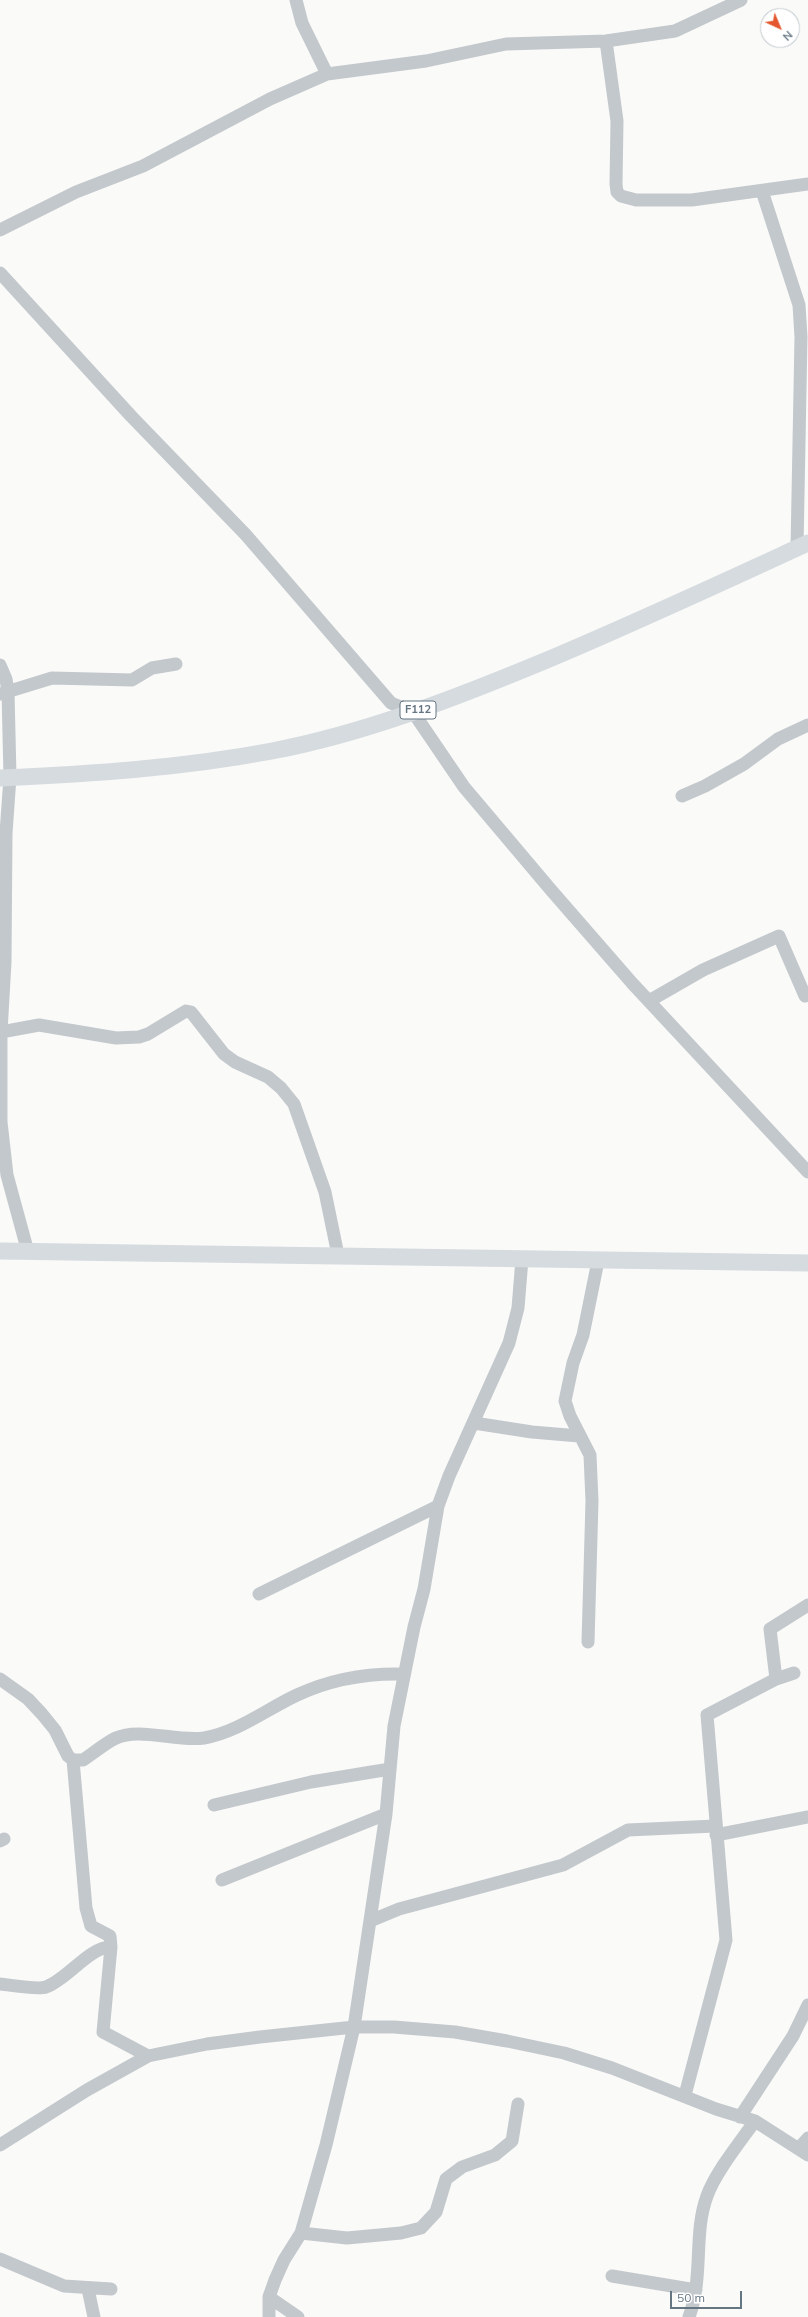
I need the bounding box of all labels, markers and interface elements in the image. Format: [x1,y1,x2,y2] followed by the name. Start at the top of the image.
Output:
[760,8,800,48] north arrow
[780,28,795,44] text: N
[400,701,436,719] road number: F112
[672,2283,744,2309] scale bar
[677,2290,705,2305] text: 50 m

